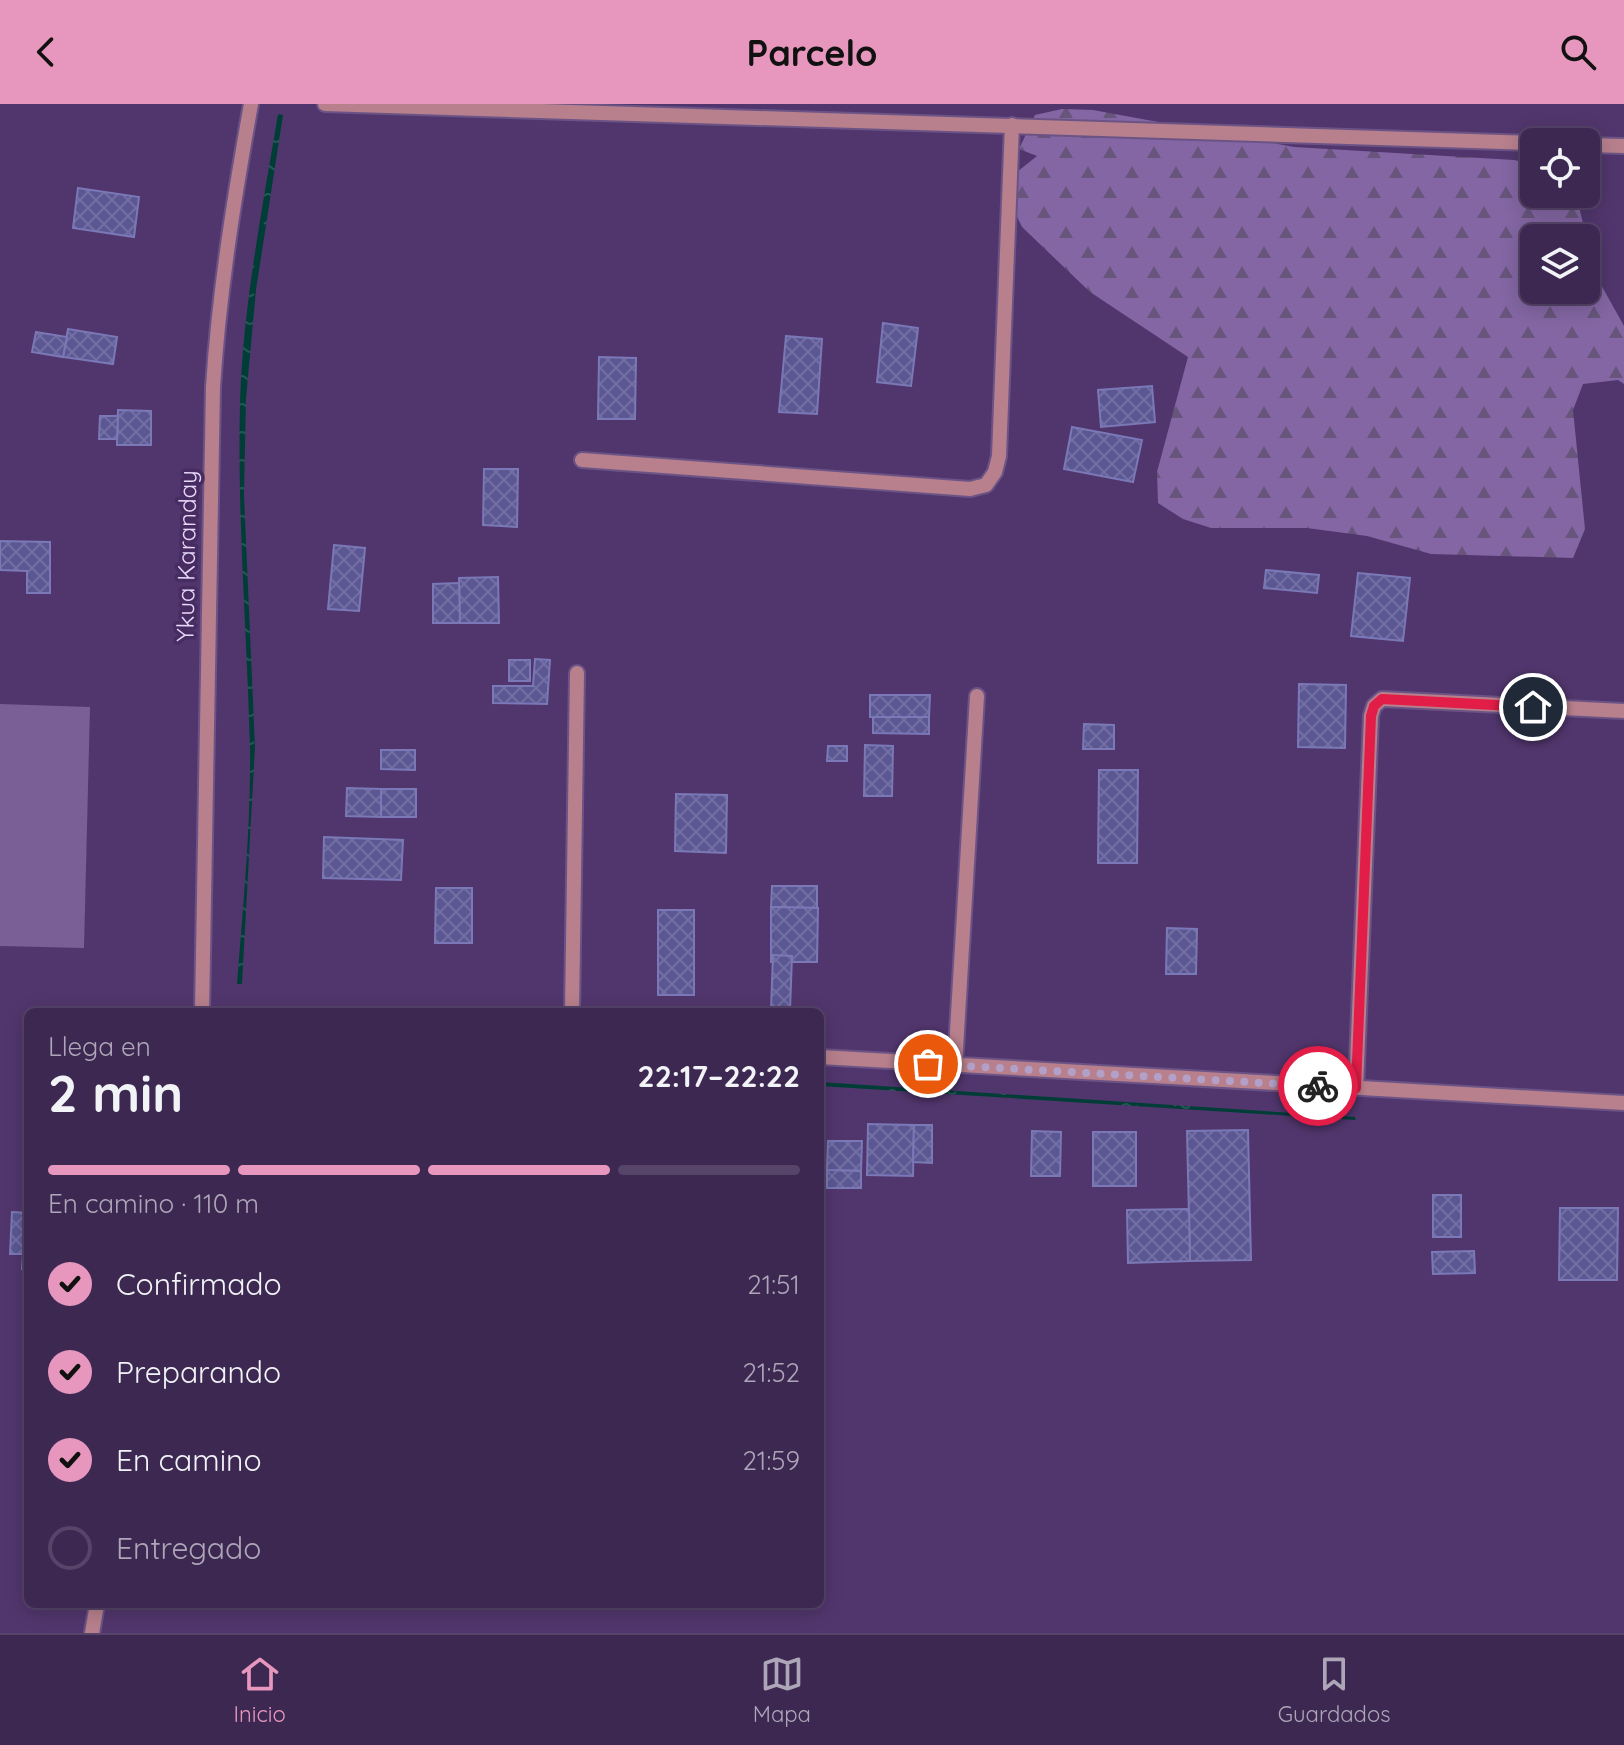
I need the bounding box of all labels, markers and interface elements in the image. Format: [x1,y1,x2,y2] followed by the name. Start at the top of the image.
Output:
[24,30,68,74] icon: back
[747,30,877,75] text: Parcelo
[1556,30,1600,74] icon: search
[1520,128,1600,304] map controls
[1520,128,1600,208] button: locate
[1520,224,1600,304] button: layers
[170,470,202,642] street label: Ykua Karanday
[1499,673,1567,741] pin
[1511,685,1555,729] icon: home
[48,1030,151,1063] text: Llega en
[894,1030,962,1098] pin
[906,1042,950,1086] icon: bag
[1278,1046,1358,1126] courier
[638,1057,800,1095] text: 22:17–22:22
[48,1060,183,1125] text: 2 min
[1296,1064,1340,1108] icon: bike
[48,1187,259,1220] text: En camino · 110 m
[48,1262,92,1306] icon: check
[116,1265,282,1303] text: Confirmado
[747,1268,800,1301] text: 21:51
[48,1350,92,1394] icon: check
[116,1353,281,1391] text: Preparando
[743,1356,800,1389] text: 21:52
[48,1438,92,1482] icon: check
[116,1441,262,1479] text: En camino
[742,1444,800,1477] text: 21:59
[116,1529,261,1567] text: Entregado
[233,1652,286,1728] tab: Inicio
[753,1652,811,1728] tab: Mapa
[1278,1652,1391,1728] tab: Guardados

